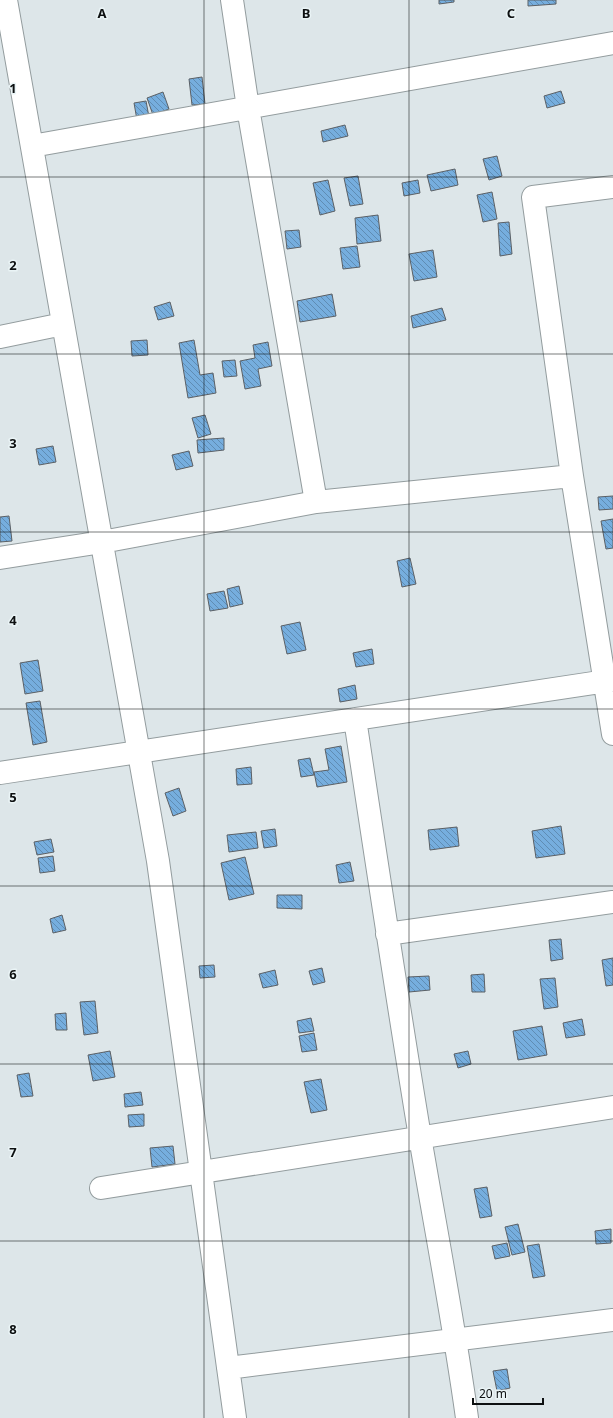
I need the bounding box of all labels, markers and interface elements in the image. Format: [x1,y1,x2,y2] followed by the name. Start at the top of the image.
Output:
[98,4,107,22] text: A
[302,4,310,22] text: B
[507,4,515,22] text: C
[9,79,17,97] text: 1
[9,256,17,274] text: 2
[9,434,17,452] text: 3
[9,611,17,629] text: 4
[9,788,17,806] text: 5
[9,965,17,983] text: 6
[9,1143,17,1161] text: 7
[9,1320,17,1338] text: 8
[473,1380,543,1406] scale bar
[479,1385,507,1402] text: 20 m

